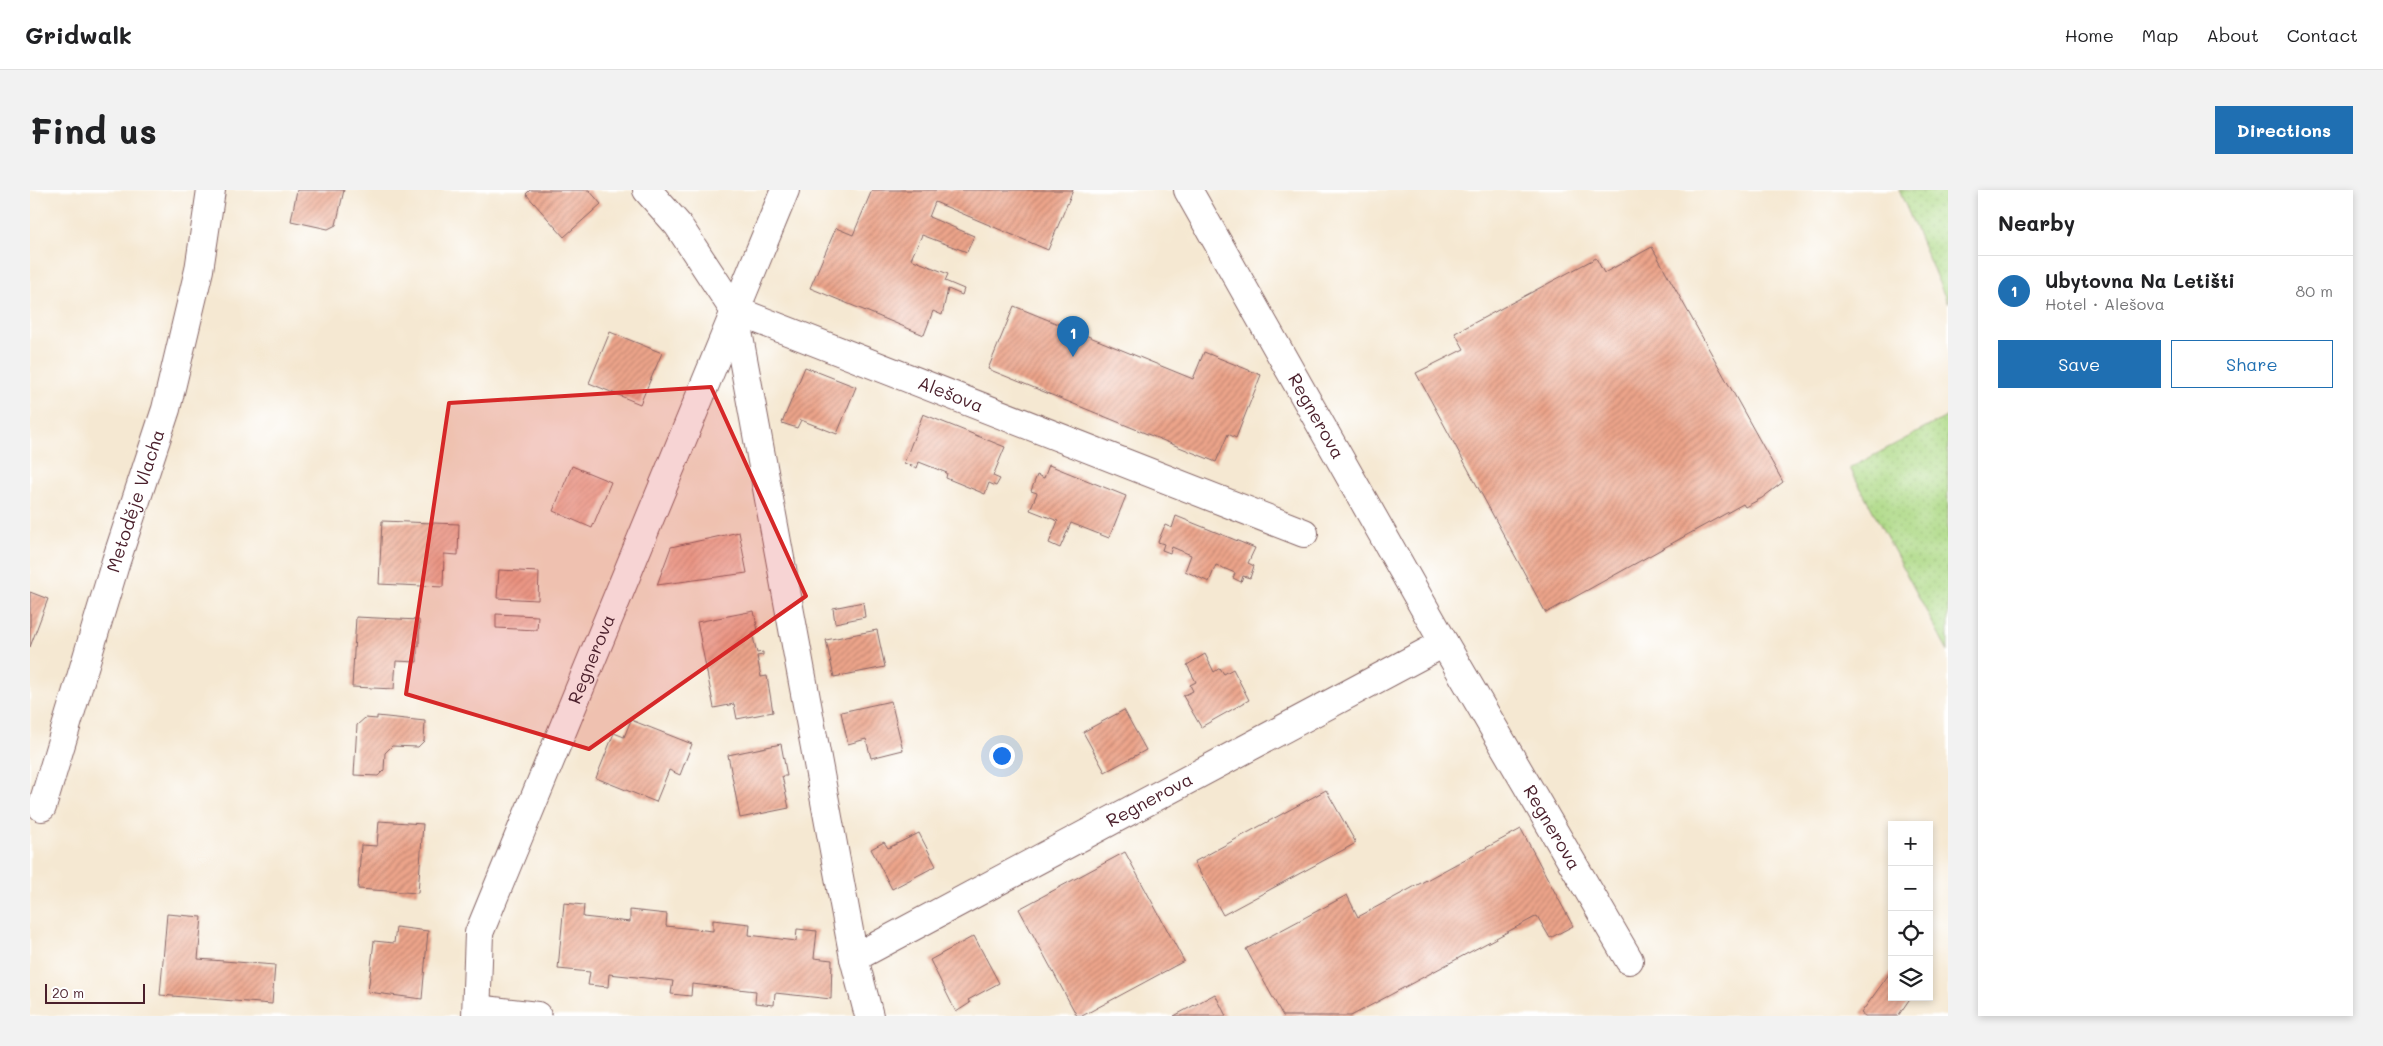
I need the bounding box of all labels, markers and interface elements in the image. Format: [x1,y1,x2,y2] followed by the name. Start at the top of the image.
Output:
[25,19,132,50] text: Gridwalk
[2065,23,2114,47] text: Home
[2142,23,2178,47] text: Map
[2206,23,2259,47] text: About
[2287,23,2358,47] text: Contact
[2215,106,2353,154] button: Directions
[30,107,157,153] text: Find us
[1998,209,2075,236] text: Nearby
[2045,268,2235,293] text: Ubytovna Na Letišti
[2010,280,2018,301] text: 1
[2296,280,2333,301] text: 80 m
[2045,293,2165,314] text: Hotel · Alešova
[1057,316,1089,357] pin: 1
[1998,340,2161,388] button: Save
[2171,340,2333,388] button: Share
[1283,369,1351,463] street label: Regnerova
[915,370,987,417] street label: Alešova
[100,426,169,575] street label: Metoděje Vlacha
[562,611,620,707] street label: Regnerova
[989,743,1015,769] your location
[1102,766,1197,832] street label: Regnerova
[1518,780,1587,874] street label: Regnerova
[1888,821,1933,1001] map controls
[1888,821,1933,866] button: +
[1888,866,1933,911] button: −
[1888,911,1933,956] button: locate
[1888,956,1933,1001] button: layers
[45,981,145,1004] scale bar
[52,983,84,1002] text: 20 m

